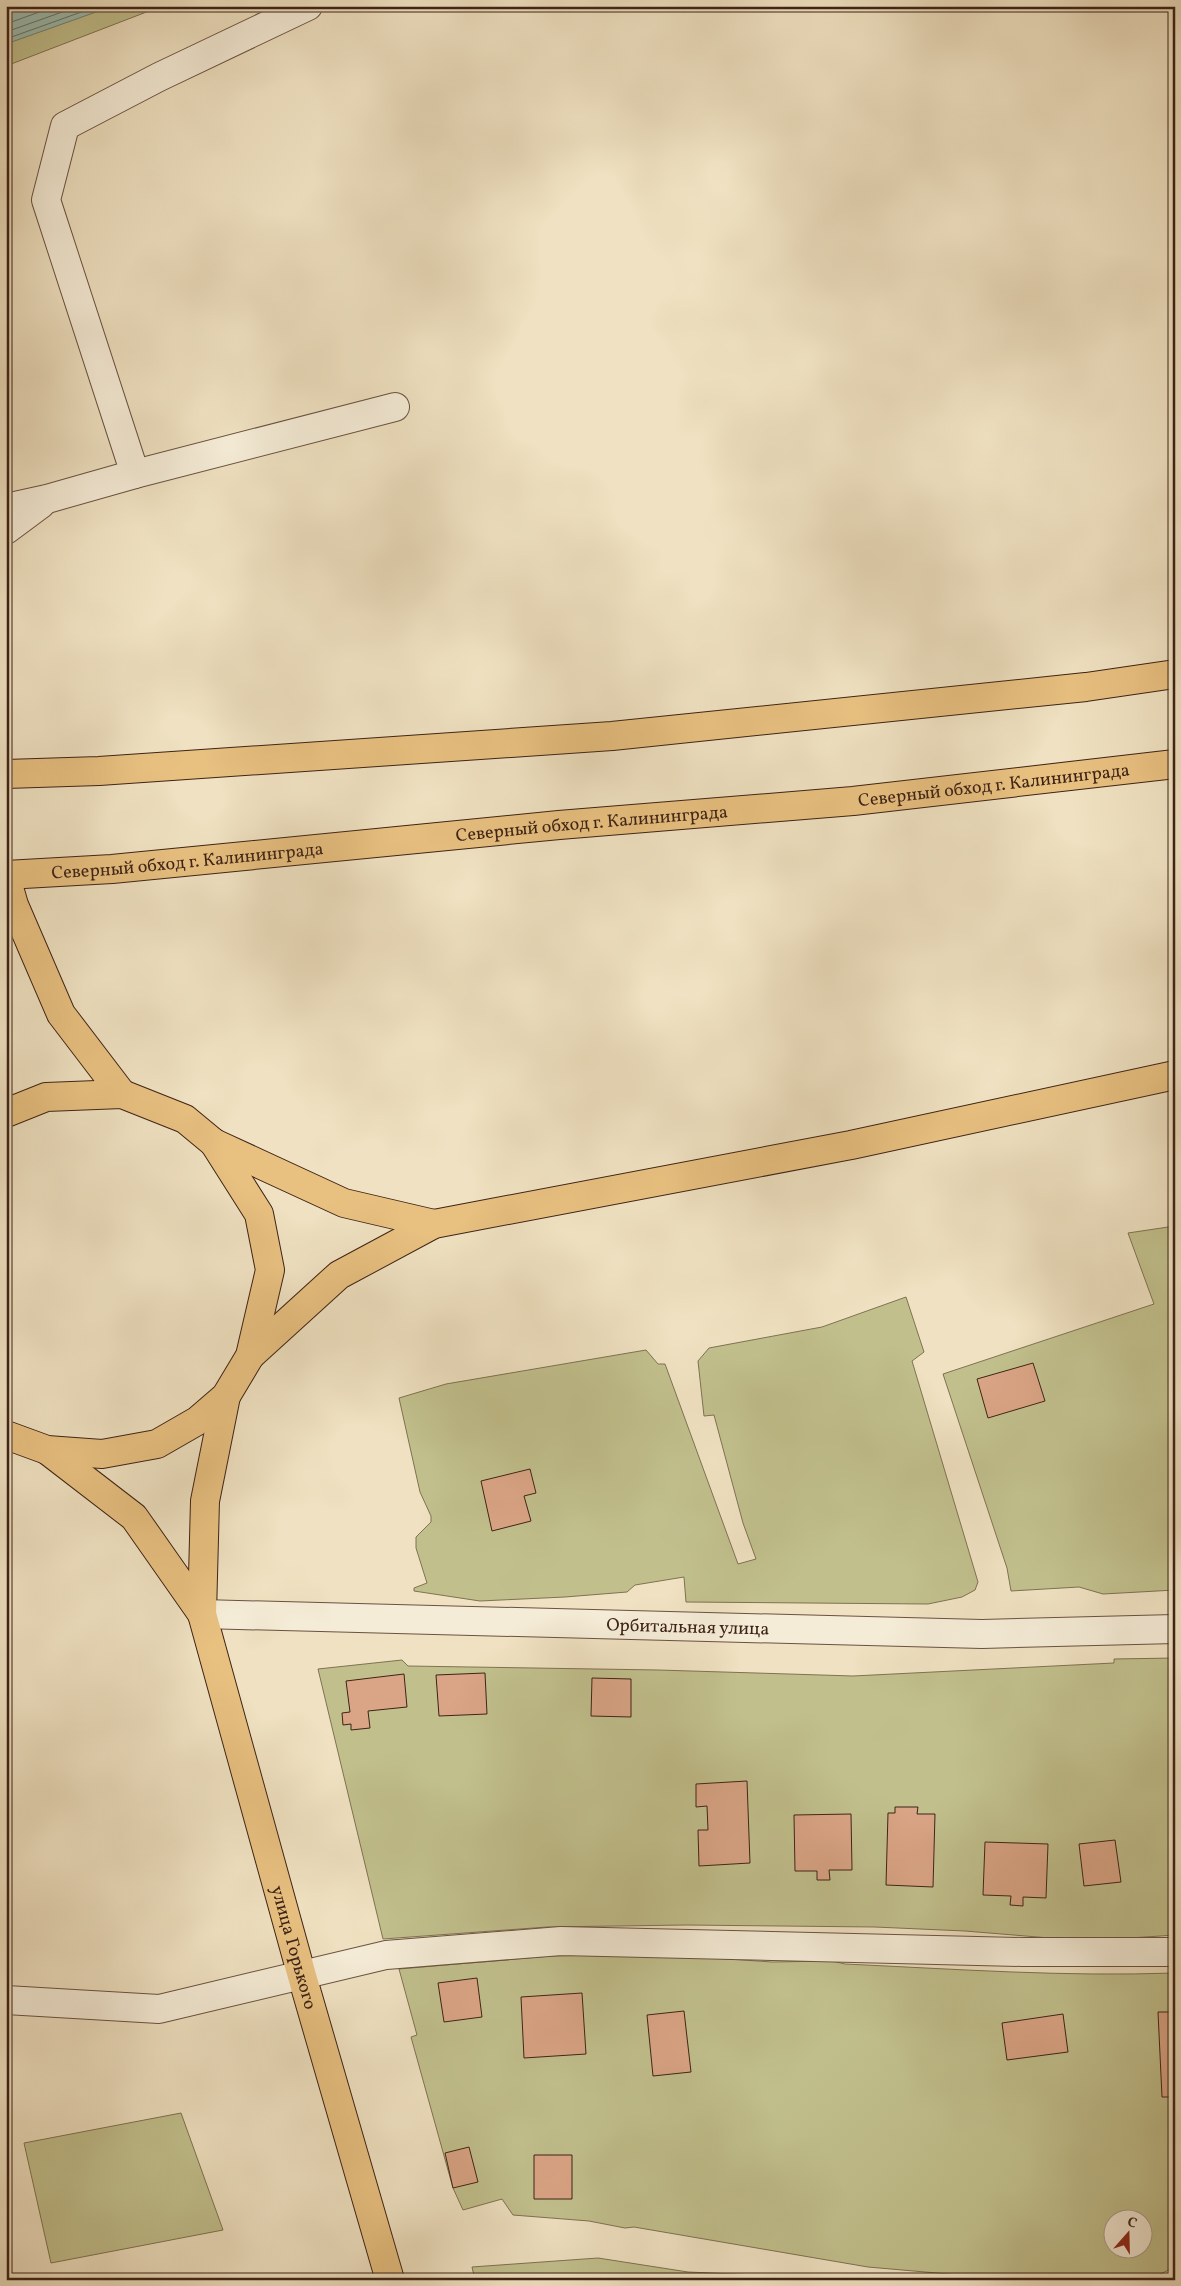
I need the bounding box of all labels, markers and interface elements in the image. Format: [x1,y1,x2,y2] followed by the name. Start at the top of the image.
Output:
[857,758,1131,814] street label: Северный обход г. Калининграда
[455,800,729,849] street label: Северный обход г. Калининграда
[51,837,325,886] street label: Северный обход г. Калининграда
[606,1613,770,1643] street label: Орбитальная улица
[264,1883,322,2013] street label: улица Горького
[1104,2208,1154,2258] north arrow
[1124,2213,1139,2234] text: С

